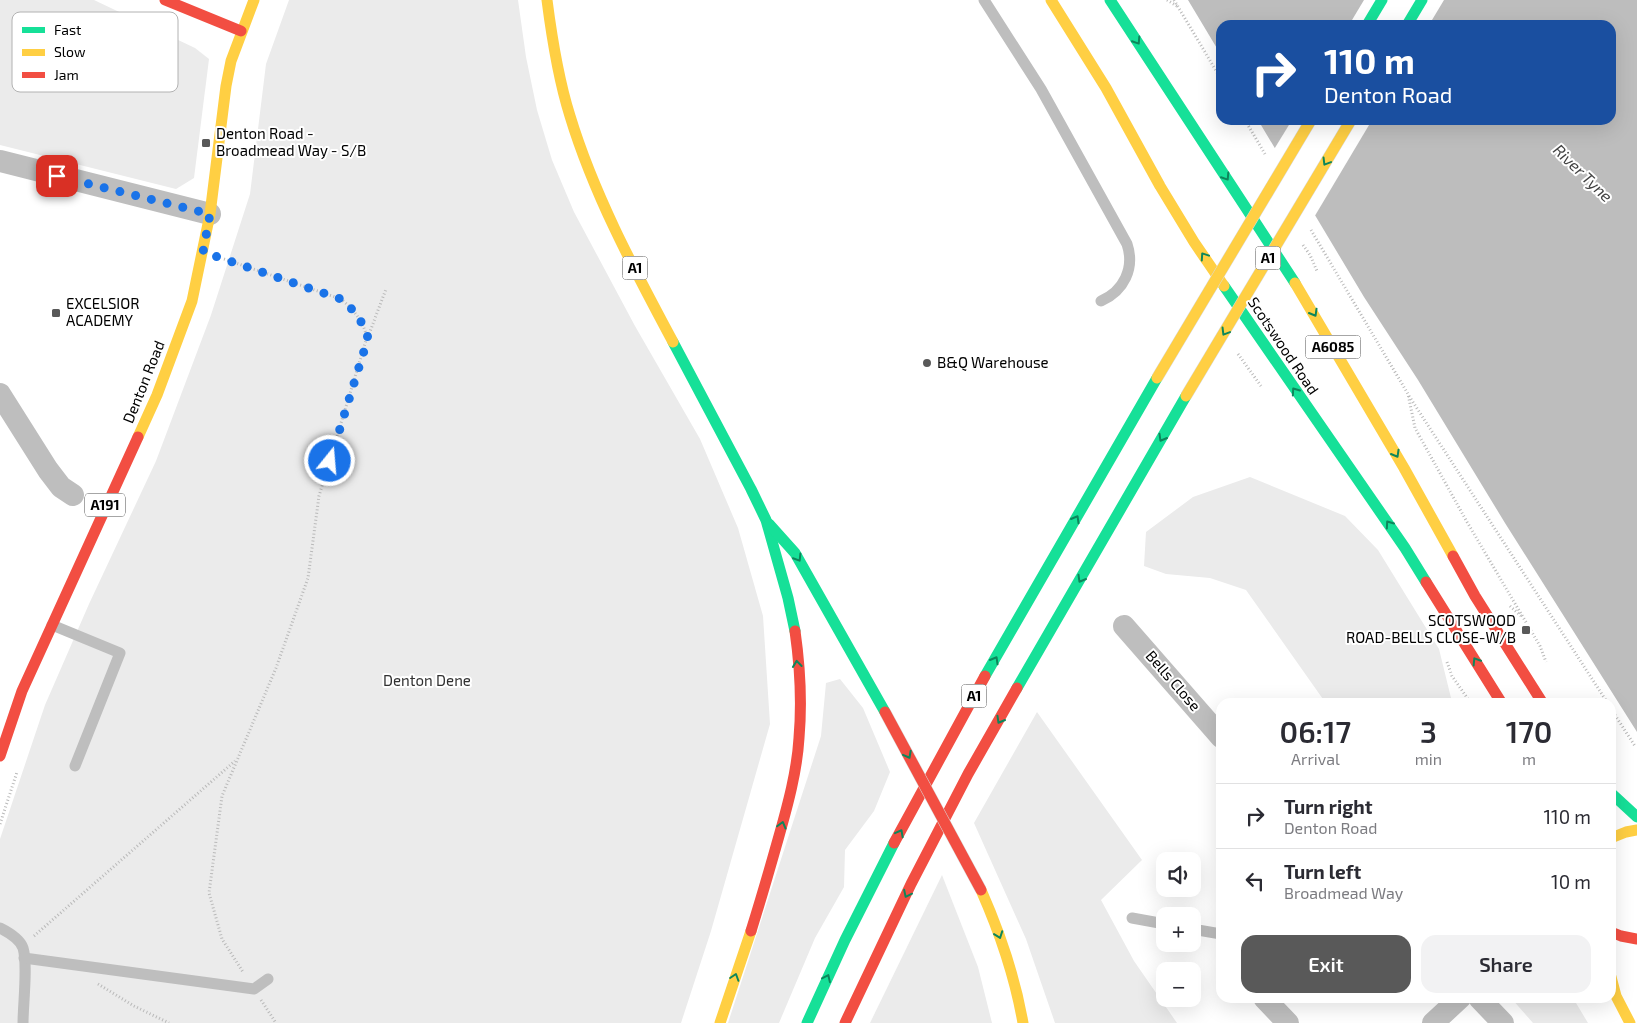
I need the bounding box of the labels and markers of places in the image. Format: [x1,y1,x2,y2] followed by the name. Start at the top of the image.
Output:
[216,124,366,159] place label: Denton Road - Broadmead Way - S/B
[200,137,212,149] marker: Denton Road - Broadmead Way - S/B
[36,155,78,197] pin
[66,294,140,329] place label: EXCELSIOR ACADEMY
[50,307,62,319] marker: EXCELSIOR ACADEMY
[937,353,1049,372] place label: B&Q Warehouse
[921,357,933,369] marker: B&Q Warehouse
[1346,611,1516,646] place label: SCOTSWOOD ROAD-BELLS CLOSE-W/B
[1520,624,1532,636] marker: SCOTSWOOD ROAD-BELLS CLOSE-W/B

